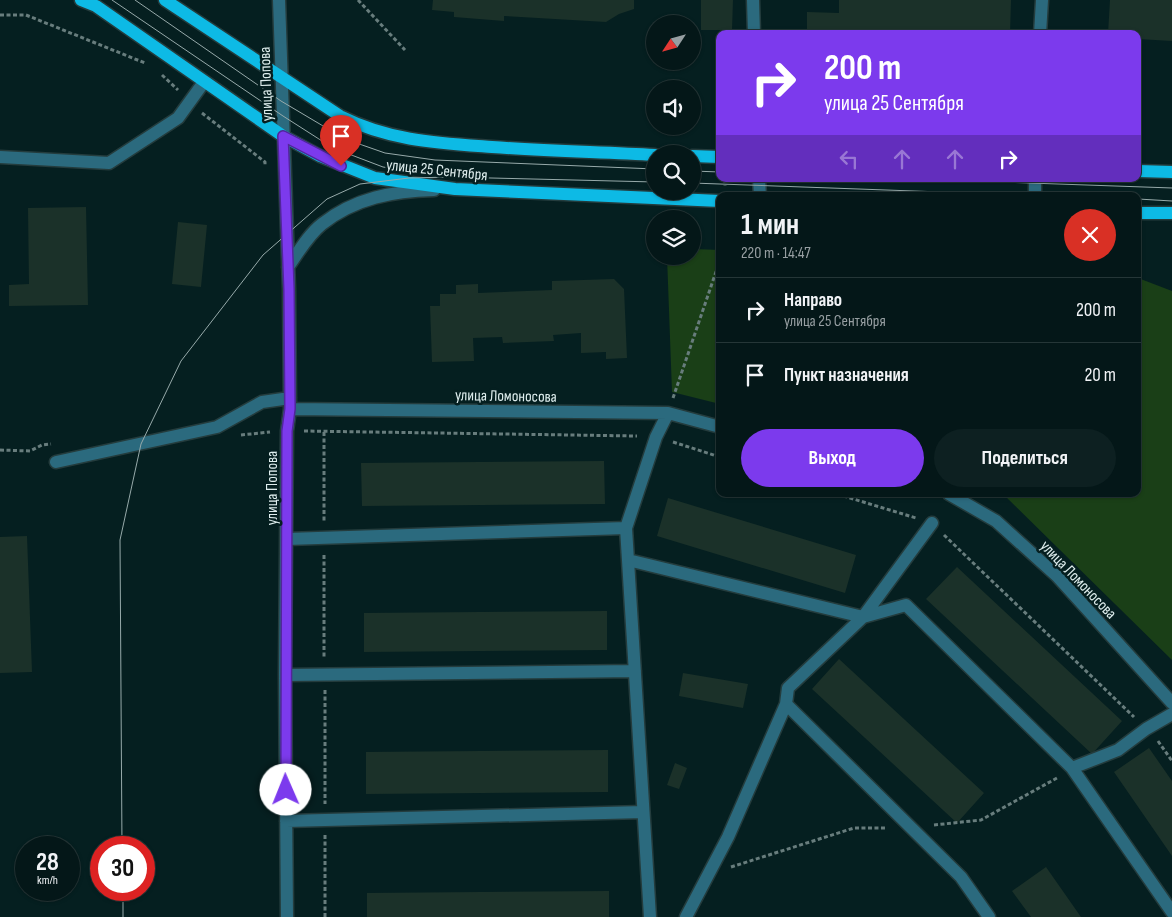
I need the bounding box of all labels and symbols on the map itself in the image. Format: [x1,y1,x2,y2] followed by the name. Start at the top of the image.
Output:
[646,15,701,70] north arrow
[256,46,277,122] street label: улица Попова
[320,115,362,166] pin
[385,156,488,185] street label: улица 25 Сентября
[455,386,557,407] street label: улица Ломоносова
[263,451,282,525] street label: улица Попова
[1036,537,1120,623] street label: улица Ломоносова
[259,763,311,815] position arrow
[90,836,155,901] speed limit sign: 30

